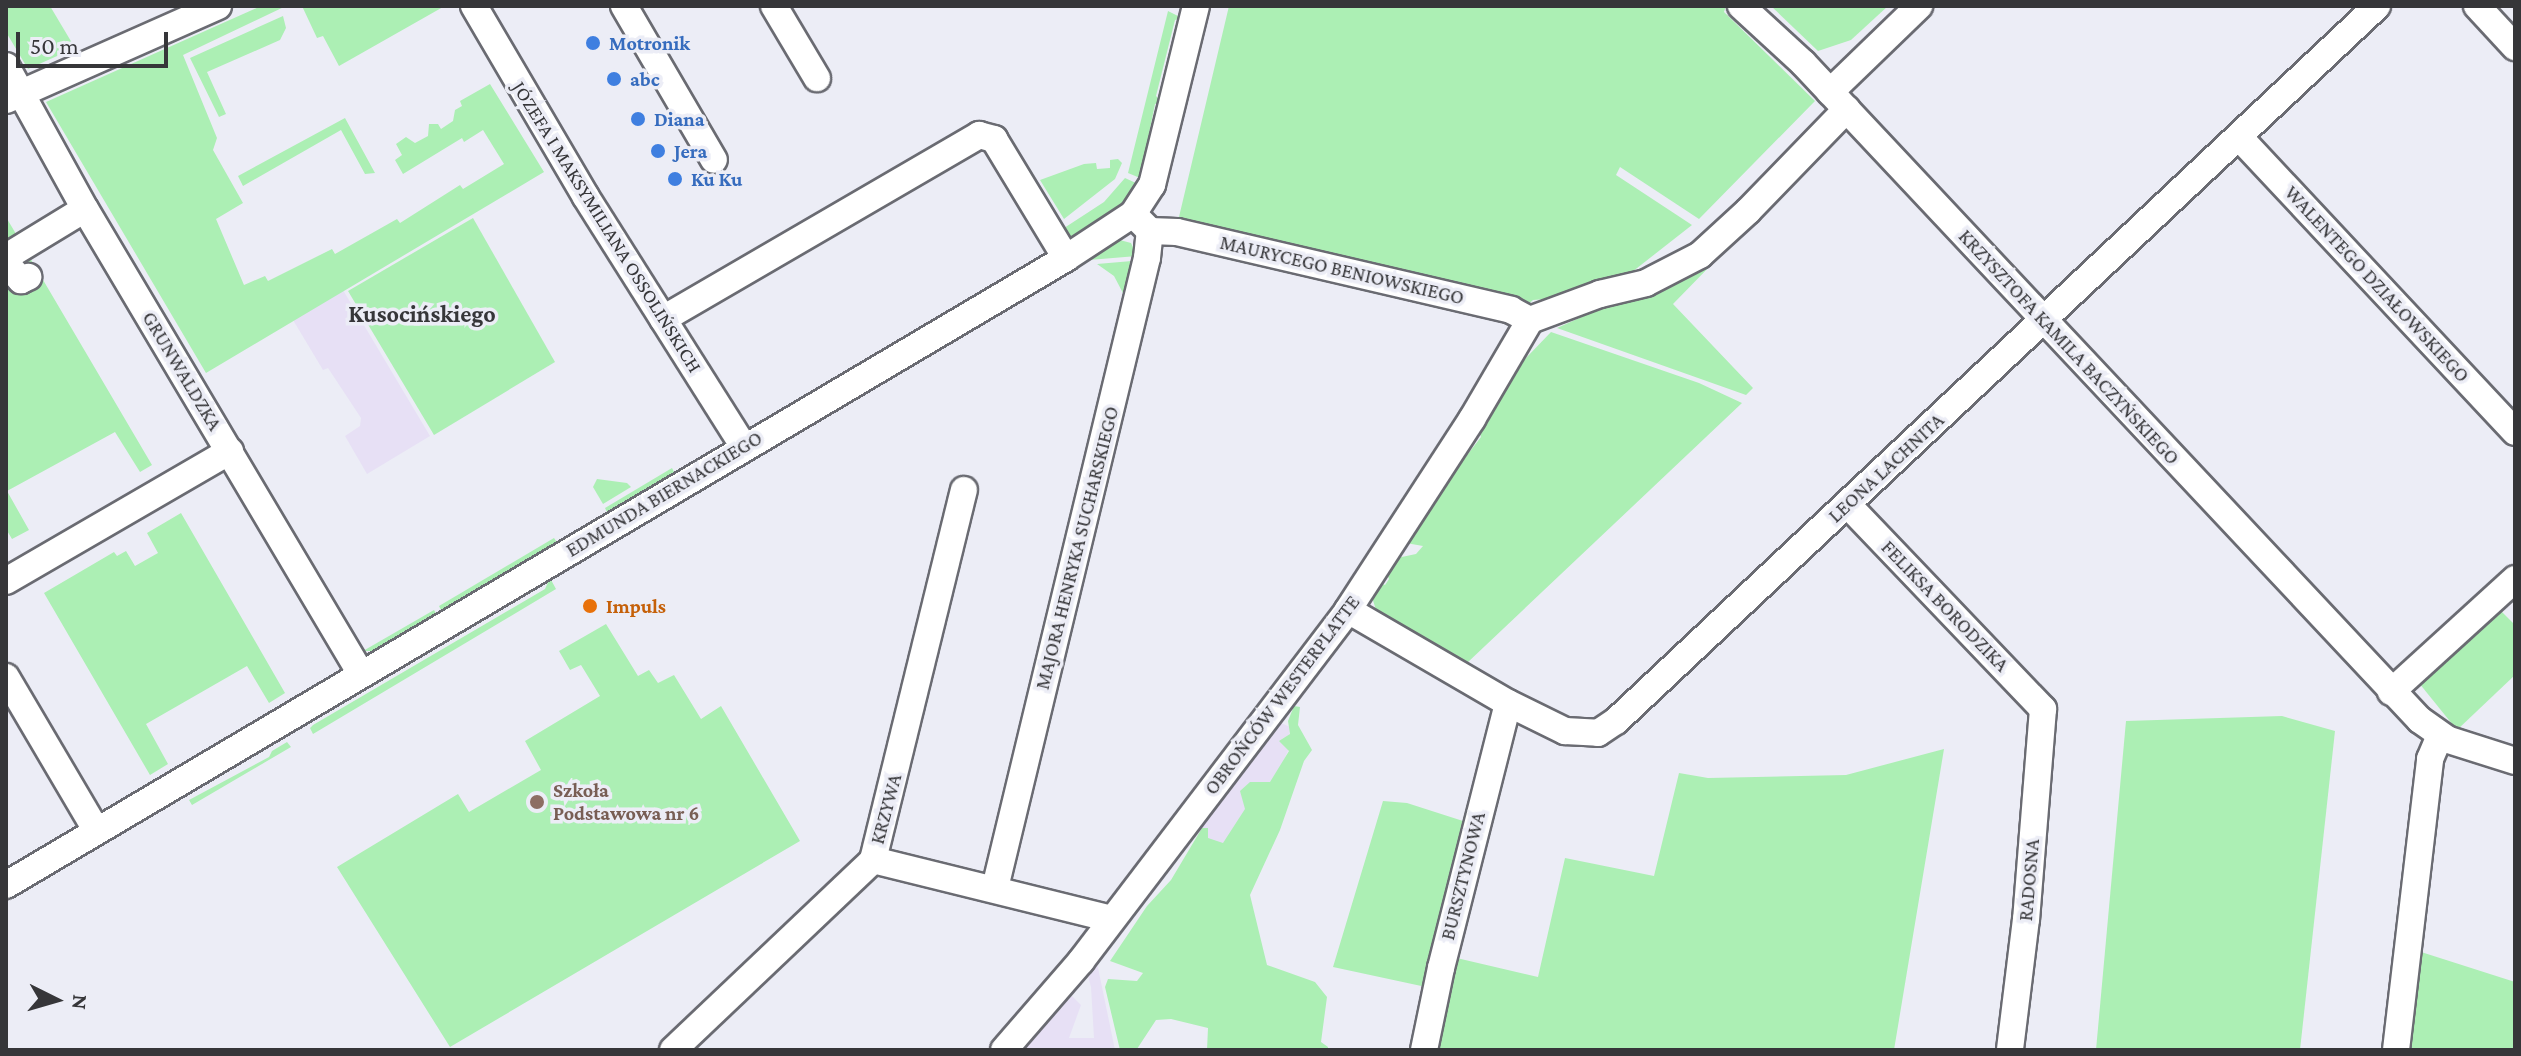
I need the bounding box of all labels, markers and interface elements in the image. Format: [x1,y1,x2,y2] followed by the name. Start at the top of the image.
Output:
[20,16,172,66] scale bar
[609,31,690,55] place label: Motronik
[30,32,79,59] text: 50 m
[584,34,602,52] marker: Motronik
[630,67,660,91] place label: abc
[605,70,623,88] marker: abc
[507,77,707,377] street label: JÓZEFA I MAKSYMILIANA OSSOLIŃSKICH
[654,107,705,131] place label: Diana
[629,110,647,128] marker: Diana
[674,139,707,163] place label: Jera
[649,142,667,160] marker: Jera
[691,167,742,191] place label: Ku Ku
[666,170,684,188] marker: Ku Ku
[2279,181,2475,387] street label: WALENTEGO DZIAŁOWSKIEGO
[1953,224,2185,470] street label: KRZYSZTOFA KAMILA BACZYŃSKIEGO
[1218,230,1466,310] street label: MAURYCEGO BENIOWSKIEGO
[348,300,496,328] district label: Kusocińskiego
[137,307,227,435] street label: GRUNWALDZKA
[1030,404,1124,692] street label: MAJORA HENRYKA SUCHARSKIEGO
[1823,408,1949,528] street label: LEONA LACHNITA
[562,426,766,562] street label: EDMUNDA BIERNACKIEGO
[1876,535,2014,677] street label: FELIKSA BORODZIKA
[1199,591,1365,799] street label: OBROŃCÓW WESTERPLATTE
[606,594,666,618] place label: Impuls
[581,597,599,615] marker: Impuls
[865,771,907,847] street label: KRZYWA
[553,778,699,825] place label: Szkoła Podstawowa nr 6
[528,793,546,811] marker: Szkoła Podstawowa nr 6
[1435,809,1491,943] street label: BURSZTYNOWA
[2013,838,2045,922] street label: RADOSNA
[16,960,96,1040] north arrow
[67,994,94,1011] text: N

